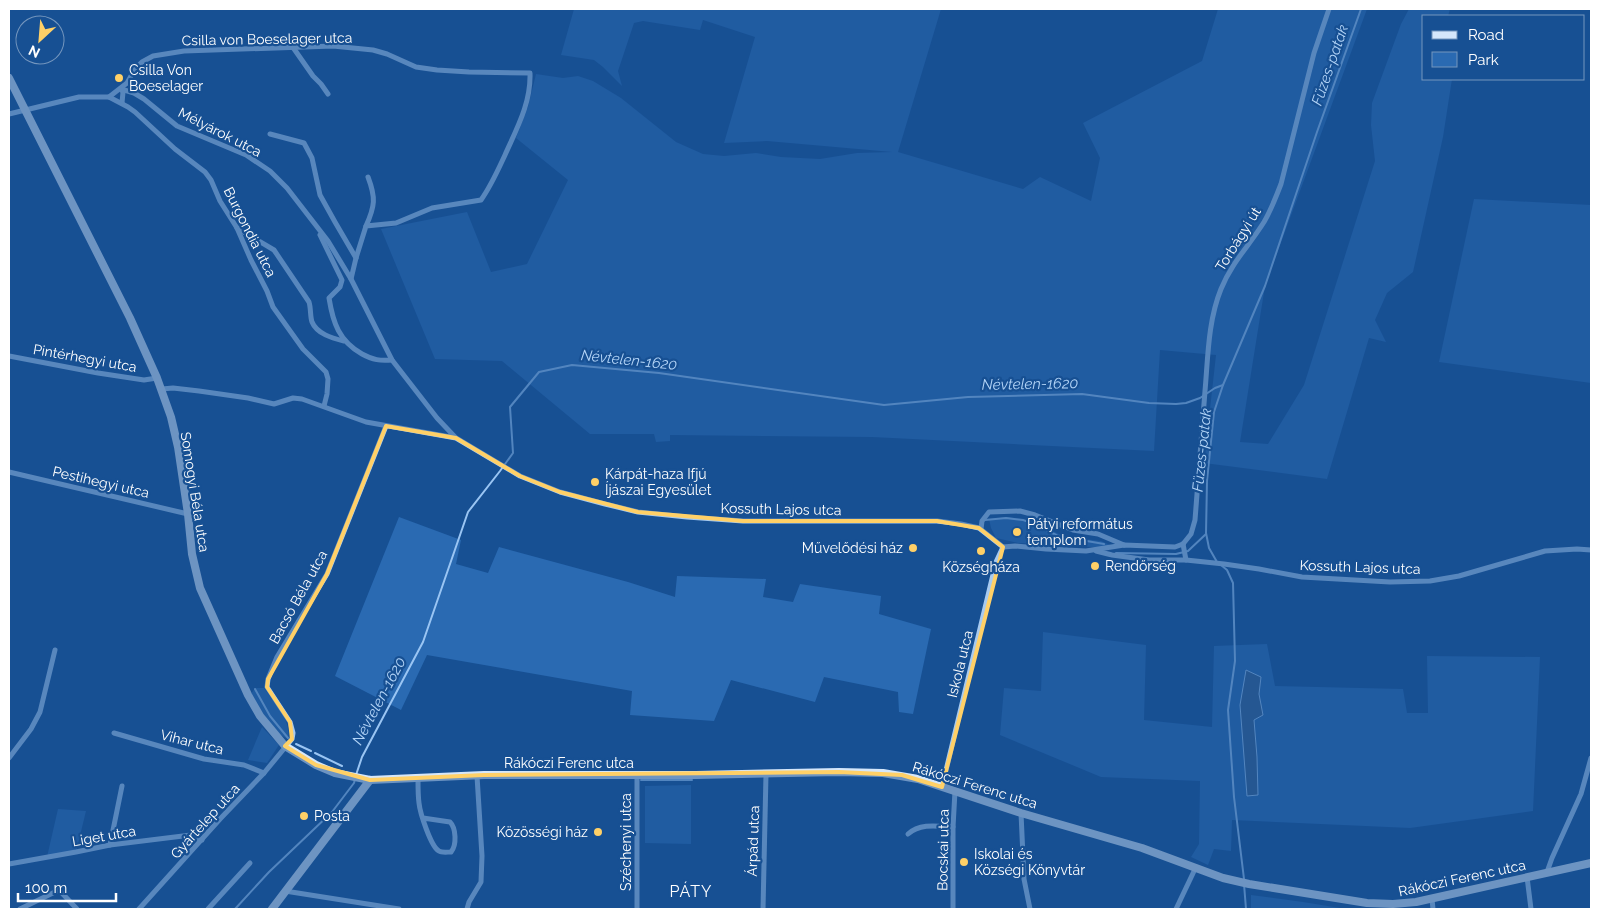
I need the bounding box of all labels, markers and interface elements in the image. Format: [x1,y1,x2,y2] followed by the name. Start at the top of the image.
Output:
[15,15,65,65] north arrow
[1422,15,1585,80] legend
[1308,22,1352,108] water label: Füzes-patak
[1468,26,1504,44] text: Road
[182,30,352,48] street label: Csilla von Boeselager utca
[26,42,43,61] text: N
[1468,51,1499,69] text: Park
[129,62,203,94] place label: Csilla Von Boeselager
[113,72,125,84] marker: Csilla Von Boeselager
[176,104,264,160] street label: Mélyárok utca
[220,184,280,280] street label: Burgondia utca
[1212,204,1264,274] street label: Torbágyi út
[32,341,138,375] street label: Pintérhegyi utca
[580,346,678,374] water label: Névtelen-1620
[982,374,1079,394] water label: Névtelen-1620
[1189,407,1215,493] water label: Füzes-patak
[178,431,212,553] street label: Somogyi Béla utca
[51,463,151,501] street label: Pestihegyi utca
[605,466,712,498] place label: Kárpát-haza Ifjú Íjászai Egyesület
[589,476,601,488] marker: Kárpát-haza Ifjú Íjászai Egyesület
[720,500,842,518] street label: Kossuth Lajos utca
[1027,516,1133,548] place label: Pátyi református templom
[1011,526,1023,538] marker: Pátyi református templom
[802,540,903,556] place label: Művelődési ház
[907,542,919,554] marker: Művelődési ház
[975,545,987,557] marker: Községháza
[266,548,330,646] street label: Bacsó Béla utca
[1299,557,1421,577] street label: Kossuth Lajos utca
[1105,558,1176,574] place label: Rendőrség
[942,559,1020,575] place label: Községháza
[1089,560,1101,572] marker: Rendőrség
[944,629,976,699] street label: Iskola utca
[348,654,410,748] water label: Névtelen-1620
[159,726,225,758] street label: Vihar utca
[504,755,634,771] street label: Rákóczi Ferenc utca
[911,758,1039,812] street label: Rákóczi Ferenc utca
[167,780,243,862] street label: Gyártelep utca
[618,793,634,891] street label: Széchenyi utca
[743,805,762,877] street label: Árpád utca
[314,808,350,824] place label: Posta
[934,809,952,891] street label: Bocskai utca
[298,810,310,822] marker: Posta
[71,823,137,849] street label: Liget utca
[497,824,588,840] place label: Közösségi ház
[592,826,604,838] marker: Közösségi ház
[974,846,1085,878] place label: Iskolai és Községi Könyvtár
[958,856,970,868] marker: Iskolai és Községi Könyvtár
[1397,857,1527,899] street label: Rákóczi Ferenc utca
[18,870,115,902] scale bar
[25,879,67,897] text: 100 m
[669,881,713,901] district label: PÁTY

